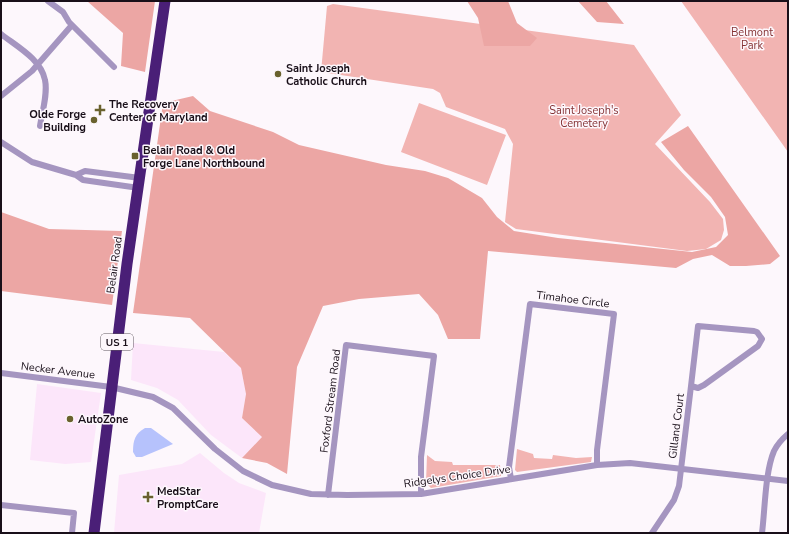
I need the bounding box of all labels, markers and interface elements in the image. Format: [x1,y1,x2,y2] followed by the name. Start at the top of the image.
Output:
[731,25,773,53] park label: Belmont Park
[286,61,367,89] place label: Saint Joseph Catholic Church
[273,69,283,79] marker: Saint Joseph Catholic Church
[109,97,208,125] place label: The Recovery Center of Maryland
[549,103,619,131] park label: Saint Joseph's Cemetery
[94,104,106,116] marker: The Recovery Center of Maryland
[29,107,86,135] place label: Olde Forge Building
[89,115,99,125] marker: Olde Forge Building
[143,143,265,171] place label: Belair Road & Old Forge Lane Northbound
[130,151,140,161] marker: Belair Road & Old Forge Lane Northbound
[103,236,126,294] street label: Belair Road
[536,288,610,311] street label: Timahoe Circle
[101,334,133,350] road number: US 1
[317,348,344,454] street label: Foxford Stream Road
[20,359,96,382] street label: Necker Avenue
[665,392,688,460] street label: Gilland Court
[78,412,128,427] place label: AutoZone
[65,414,75,424] marker: AutoZone
[403,462,511,491] street label: Ridgelys Choice Drive
[157,484,219,512] place label: MedStar PromptCare
[142,491,154,503] marker: MedStar PromptCare

